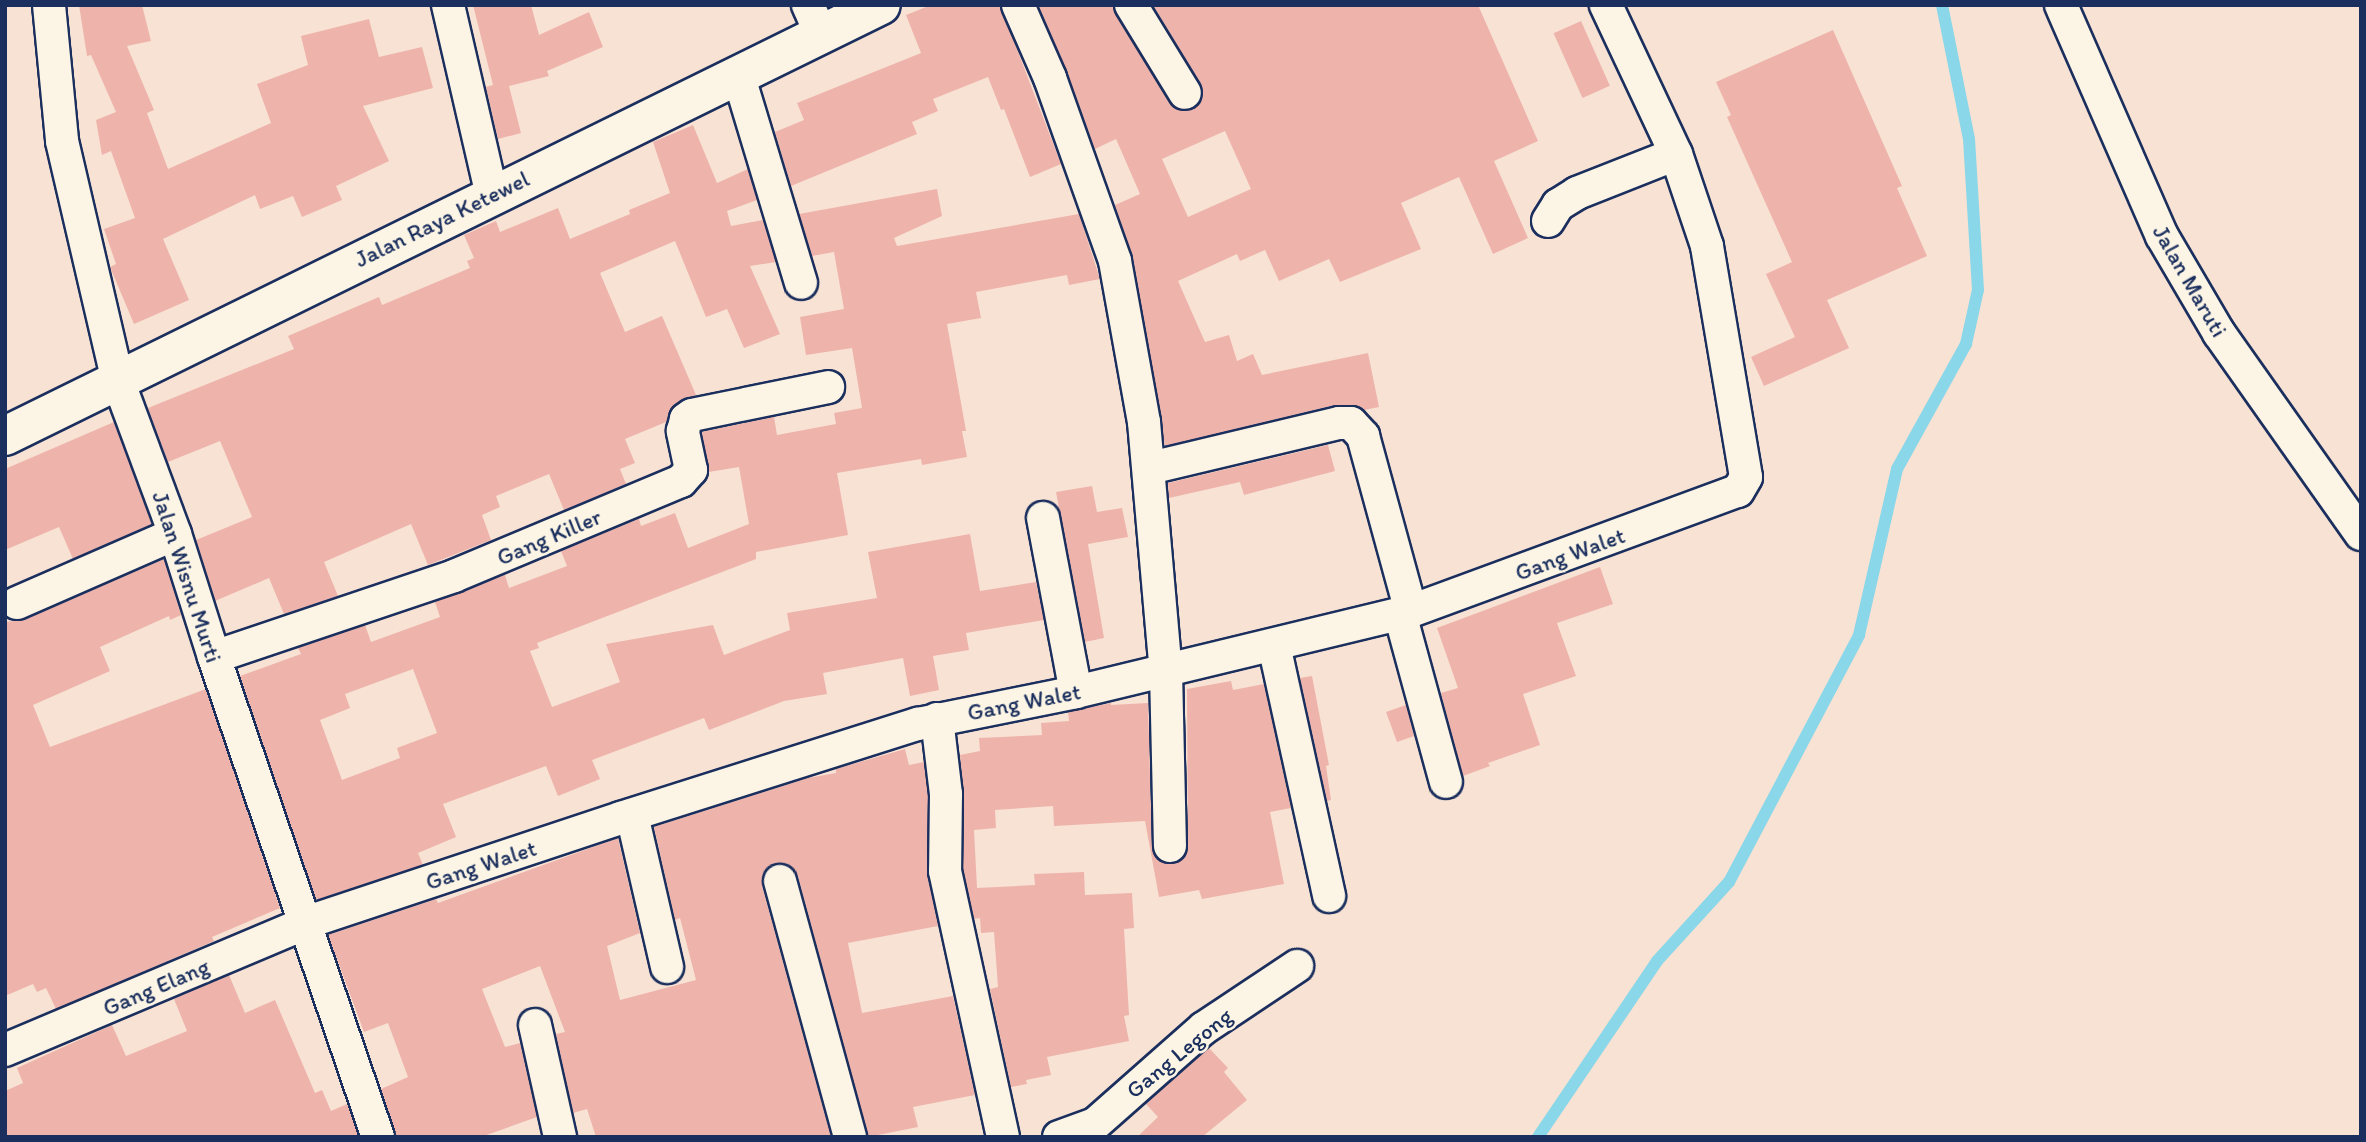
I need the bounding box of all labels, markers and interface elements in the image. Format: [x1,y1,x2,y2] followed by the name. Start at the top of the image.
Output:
[351,165,533,273] street label: Jalan Raya Ketewel
[2147,220,2233,342] street label: Jalan Maruti
[146,488,228,666] street label: Jalan Wisnu Murti
[492,503,606,571] street label: Gang Killer
[1511,521,1629,587] street label: Gang Walet
[965,678,1083,726] street label: Gang Walet
[422,834,540,896] street label: Gang Walet
[99,952,213,1022] street label: Gang Elang
[1121,1002,1237,1104] street label: Gang Legong

